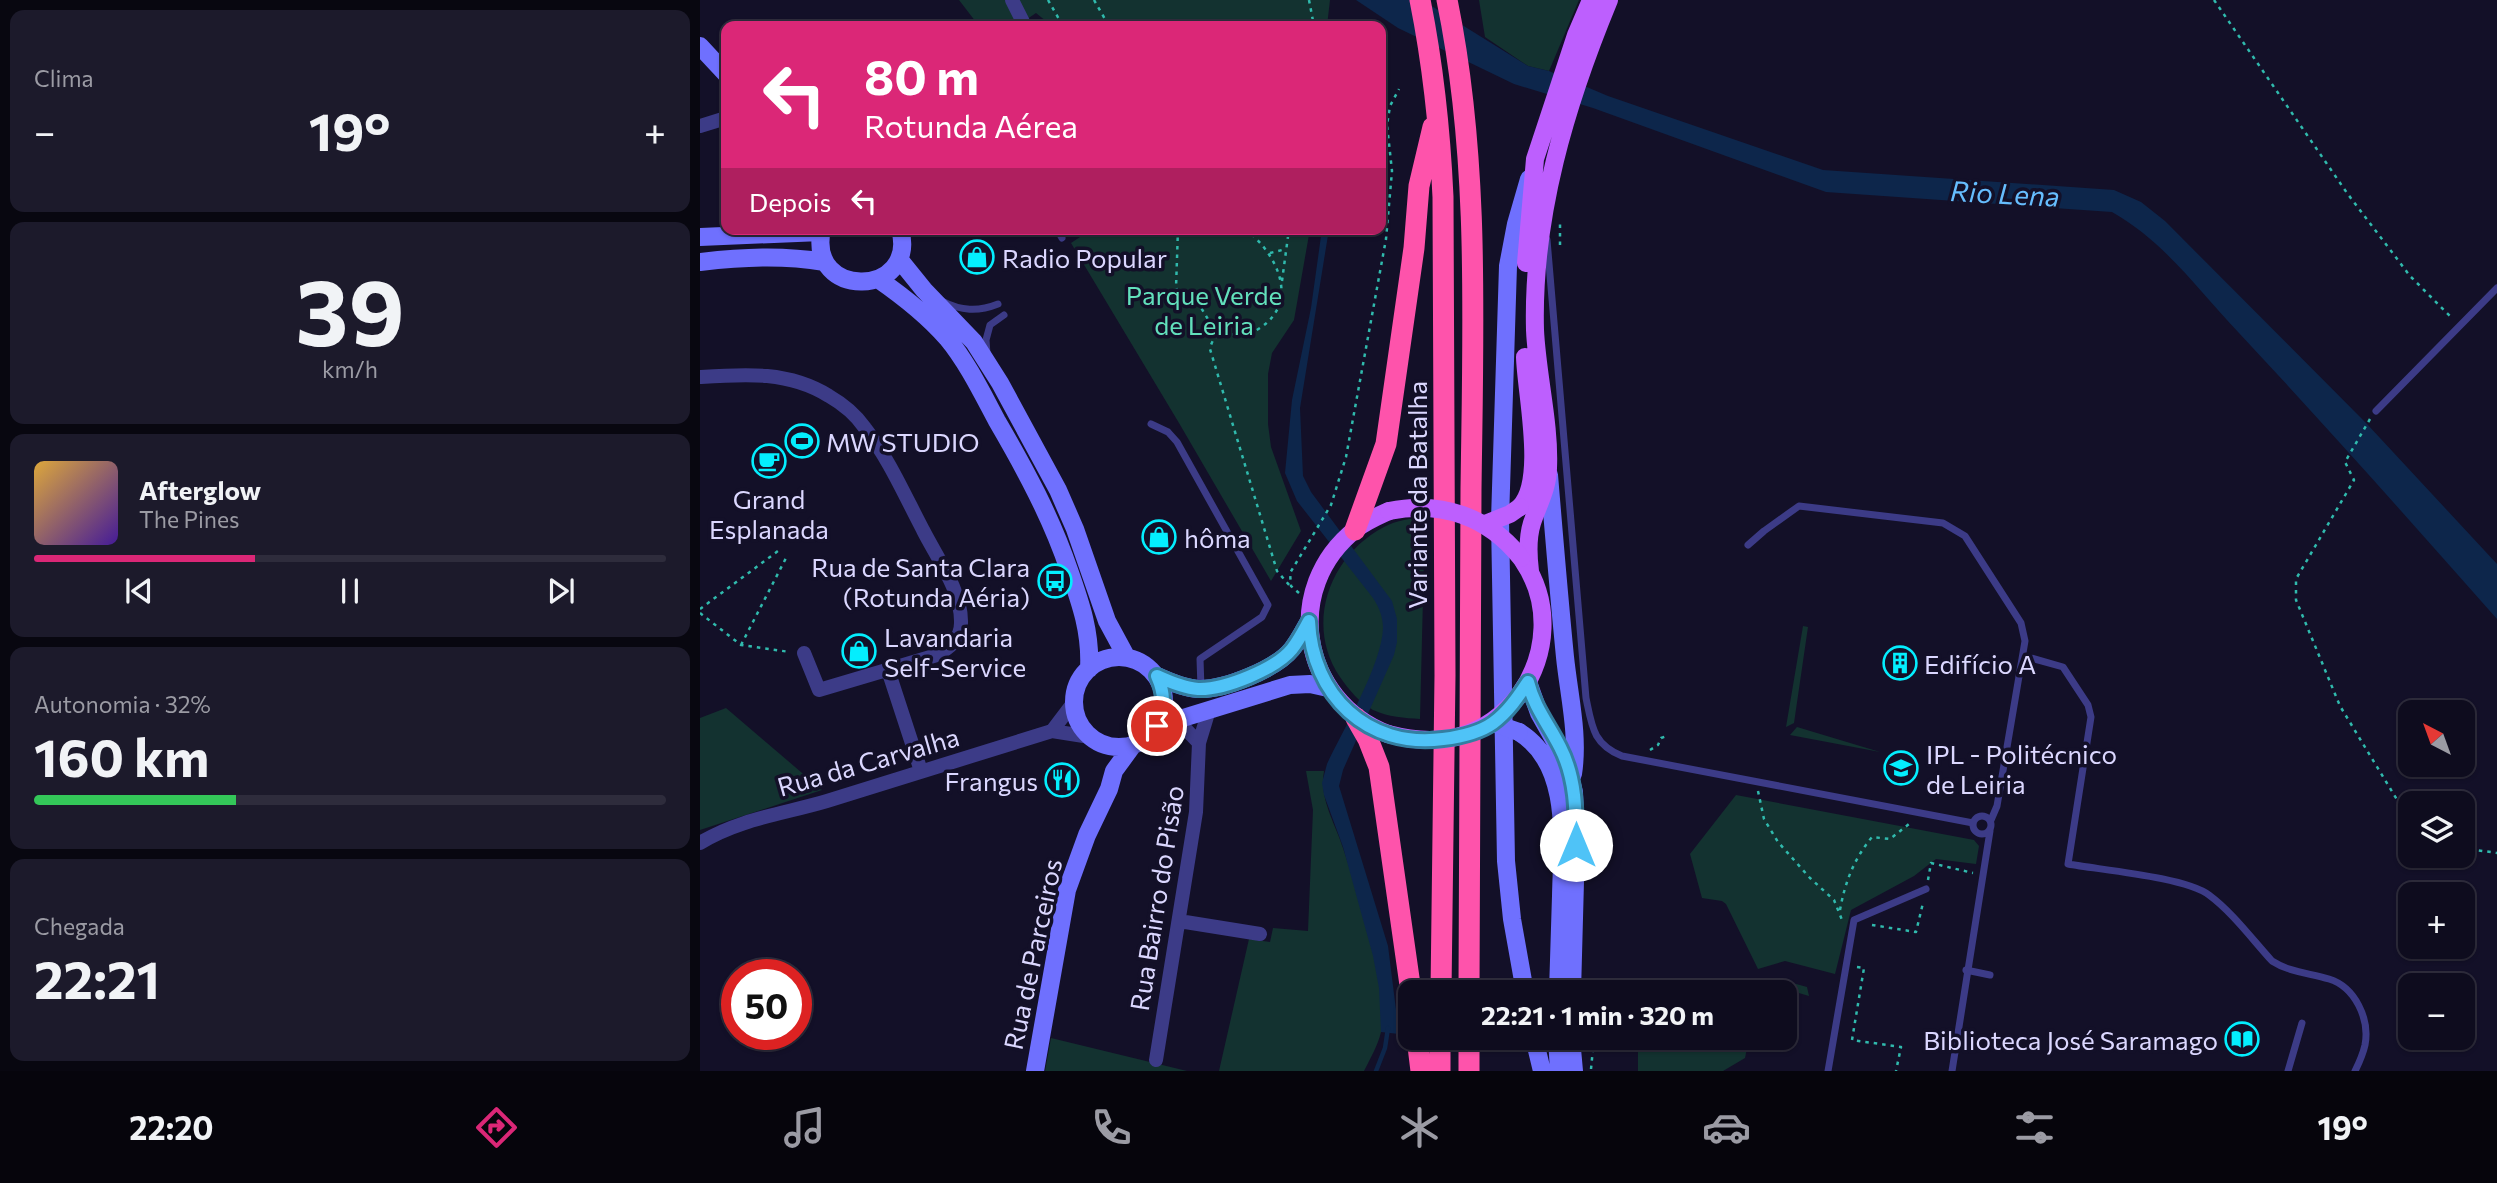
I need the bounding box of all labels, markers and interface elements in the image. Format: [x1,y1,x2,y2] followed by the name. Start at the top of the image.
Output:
[864,45,979,105] text: 80 m
[749,49,840,140] icon: left
[34,64,94,92] text: Clima
[309,98,390,162] text: 19°
[864,105,1078,145] text: Rotunda Aérea
[34,107,56,154] text: −
[644,107,666,154] text: +
[1949,173,2061,213] water label: Rio Lena
[845,182,883,220] icon: left
[749,186,831,217] text: Depois
[958,238,996,276] shop icon: Radio Popular
[1002,242,1167,273] place label: Radio Popular
[295,253,405,365] text: 39
[1126,279,1282,340] park label: Parque Verde de Leiria
[322,355,378,383] text: km/h
[1401,381,1432,609] street label: Variante da Batalha
[783,422,821,460] sports icon: MW STUDIO
[826,426,980,457] place label: MW STUDIO
[750,442,788,480] cafe icon: Grand Esplanada
[139,474,261,505] text: Afterglow
[709,483,829,544] place label: Grand Esplanada
[139,505,240,533] text: The Pines
[1140,518,1178,556] shop icon: hôma
[1184,522,1251,553] place label: hôma
[811,551,1030,612] place label: Rua de Santa Clara (Rotunda Aéria)
[1036,562,1074,600] bus stop icon: Rua de Santa Clara (Rotunda Aéria)
[120,572,158,610] icon: previous
[331,572,369,610] icon: pause
[542,572,580,610] icon: next
[884,621,1026,682] place label: Lavandaria Self-Service
[840,632,878,670] shop icon: Lavandaria Self-Service
[1881,644,1919,682] building icon: Edifício A
[1924,648,2036,679] place label: Edifício A
[34,690,211,718] text: Autonomia · 32%
[1127,696,1187,756] pin
[2398,700,2474,777] north arrow
[2398,700,2475,1050] map controls
[1138,707,1176,745] icon: arrive
[774,720,962,802] street label: Rua da Carvalha
[34,724,209,788] text: 160 km
[1926,738,2117,799] place label: IPL - Politécnico de Leiria
[1882,749,1920,787] school or university icon: IPL - Politécnico de Leiria
[1043,761,1081,799] restaurant icon: Frangus
[944,765,1038,796] place label: Frangus
[1123,783,1189,1013] street label: Rua Bairro do Pisão
[2398,791,2475,868] button: layers
[1539,808,1613,882] position arrow
[997,856,1067,1052] street label: Rua de Parceiros
[2398,882,2475,959] button: +
[34,912,125,940] text: Chegada
[34,946,160,1010] text: 22:21
[721,959,812,1050] speed limit sign: 50
[2398,973,2475,1050] button: −
[1481,999,1714,1030] text: 22:21 · 1 min · 320 m
[2223,1020,2261,1058] library icon: Biblioteca José Saramago
[1923,1024,2218,1055] place label: Biblioteca José Saramago
[472,1103,521,1152] icon: directions
[780,1103,829,1152] icon: music
[1087,1103,1136,1152] icon: phone
[1395,1103,1444,1152] icon: climate
[1702,1103,1751,1152] icon: car
[2010,1103,2059,1152] icon: filters
[129,1107,213,1147] text: 22:20
[2317,1107,2368,1147] text: 19°

